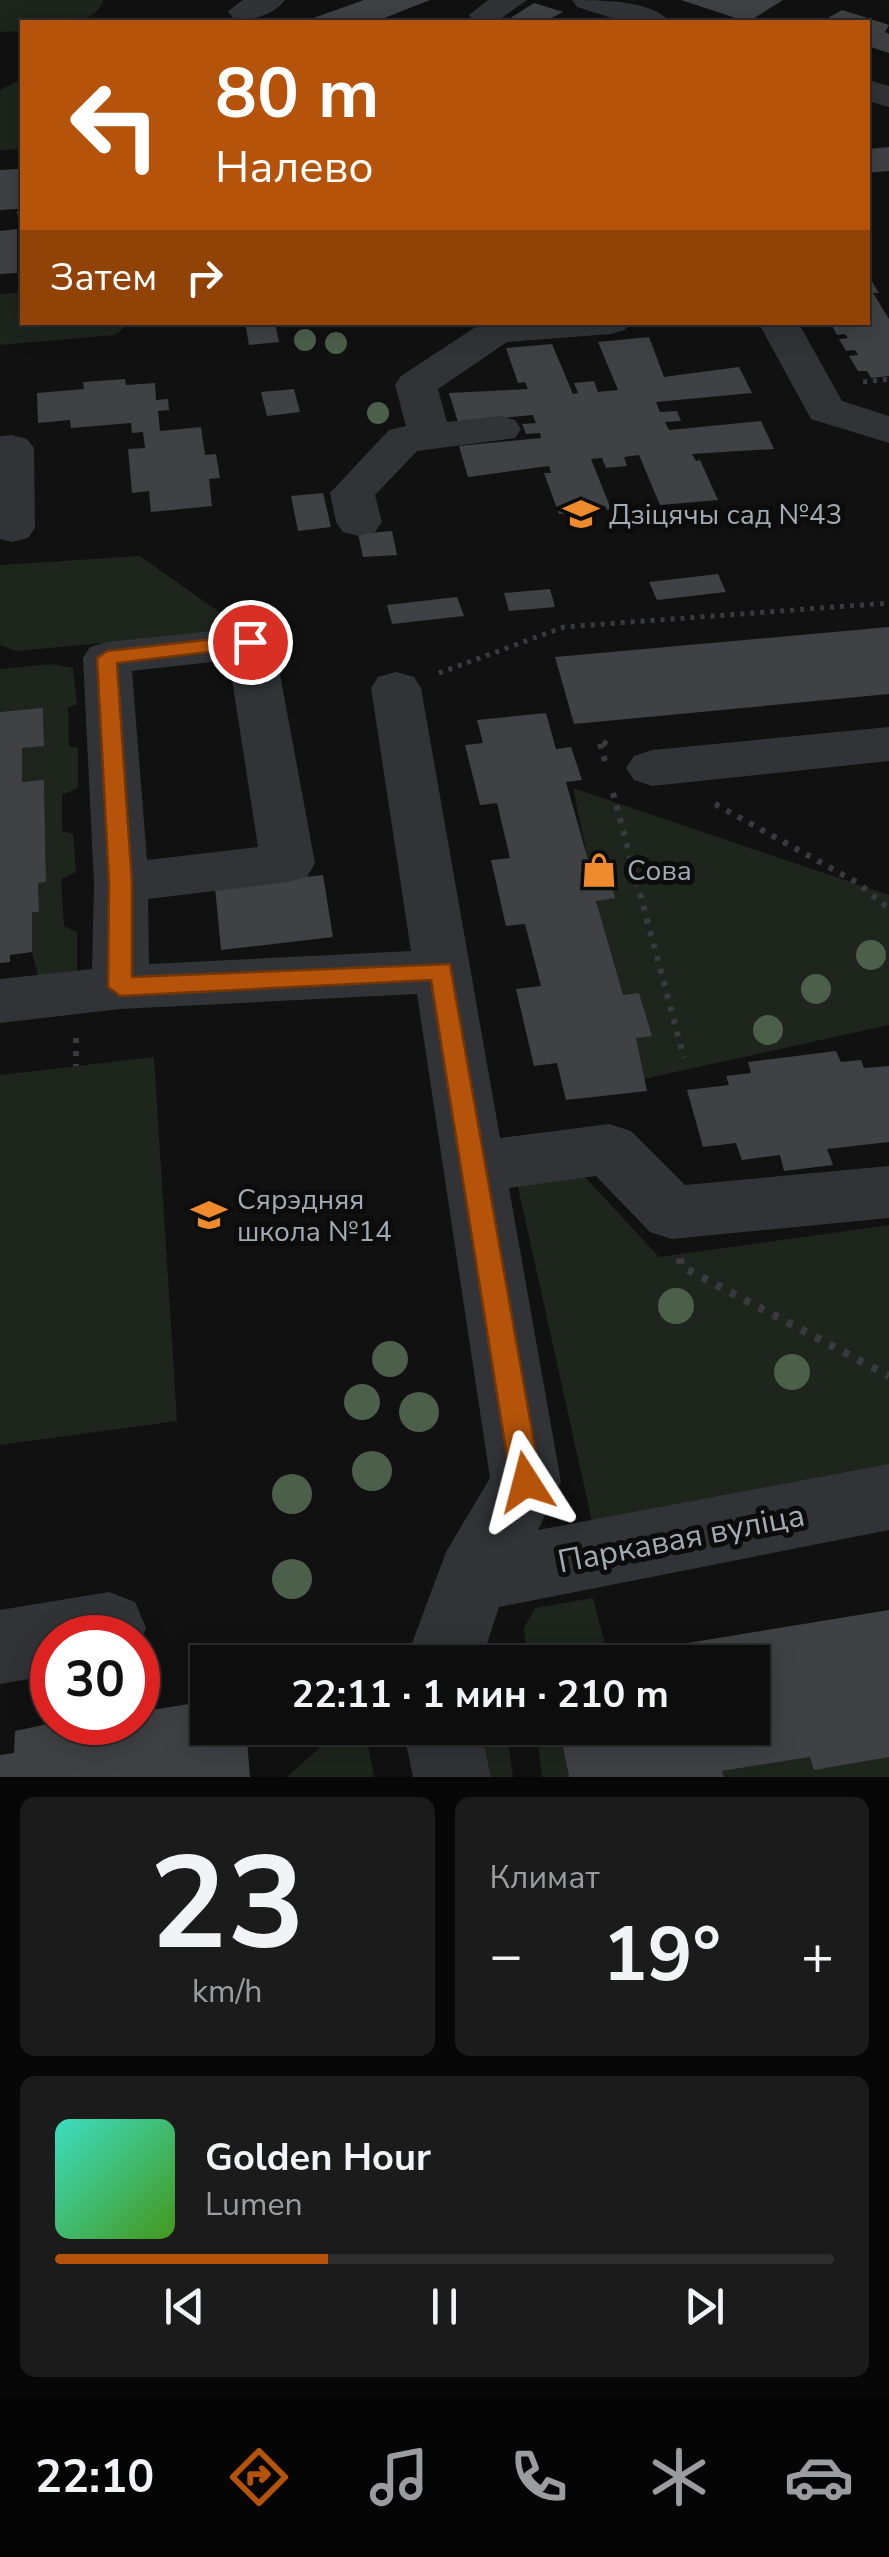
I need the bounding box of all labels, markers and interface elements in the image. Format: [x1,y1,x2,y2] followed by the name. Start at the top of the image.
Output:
[215,46,379,142] text: 80 m
[50,60,180,190] icon: left
[215,137,374,198] text: Налево
[177,250,232,305] icon: right
[50,252,157,303] text: Затем
[562,495,600,533] school or university icon: Дзіцячы сад №43
[609,496,842,534] place label: Дзіцячы сад №43
[208,600,293,685] pin
[223,615,278,670] icon: arrive
[580,851,618,889] shop icon: Сова
[627,852,692,890] place label: Сова
[237,1181,392,1251] place label: Сярэдняя школа №14
[190,1196,228,1234] school or university icon: Сярэдняя школа №14
[474,1430,578,1534] position arrow
[554,1493,808,1583] street label: Паркавая вуліца
[30,1615,160,1745] speed limit sign: 30
[291,1669,669,1720] text: 22:11 · 1 мин · 210 m
[149,1816,305,1993] text: 23
[490,1856,600,1899] text: Климат
[603,1904,721,2006] text: 19°
[490,1918,523,1993] text: −
[801,1918,834,1993] text: +
[192,1970,263,2013] text: km/h
[205,2132,431,2183] text: Golden Hour
[205,2183,303,2226] text: Lumen
[157,2279,212,2334] icon: previous
[417,2279,472,2334] icon: pause
[677,2279,732,2334] icon: next
[224,2442,294,2512] icon: directions
[364,2442,434,2512] icon: music
[504,2442,574,2512] icon: phone
[644,2442,714,2512] icon: climate
[784,2442,854,2512] icon: car
[35,2447,154,2508] text: 22:10

